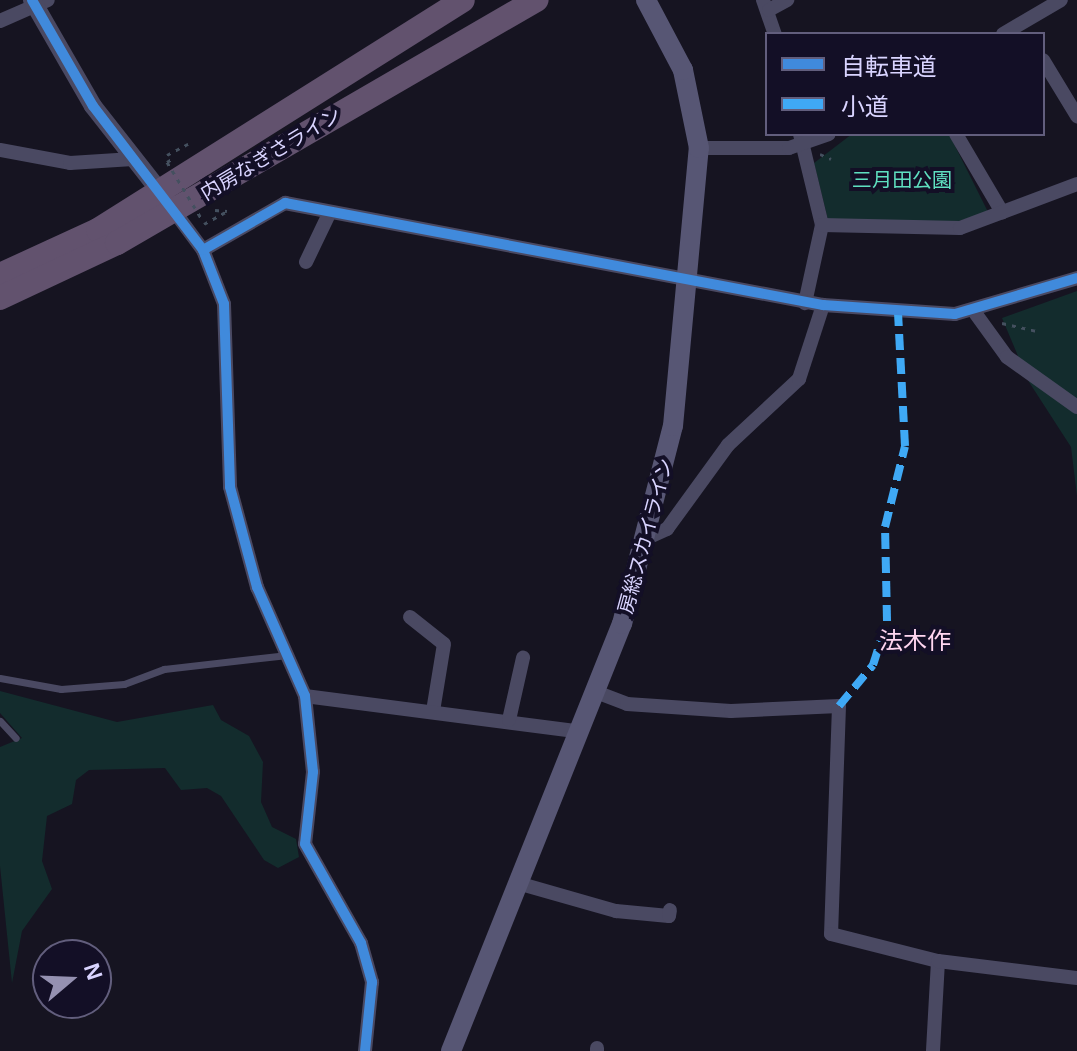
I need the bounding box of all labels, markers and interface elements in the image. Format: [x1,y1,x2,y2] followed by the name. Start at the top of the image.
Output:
[765,32,1045,136] legend
[841,53,937,80] text: 自転車道
[841,93,889,120] text: 小道
[196,103,346,205] street label: 内房なぎさライン
[852,168,952,192] park label: 三月田公園
[614,456,678,616] street label: 房総スカイライン
[879,627,951,655] district label: 法木作
[32,939,112,1019] north arrow
[79,960,108,983] text: N

